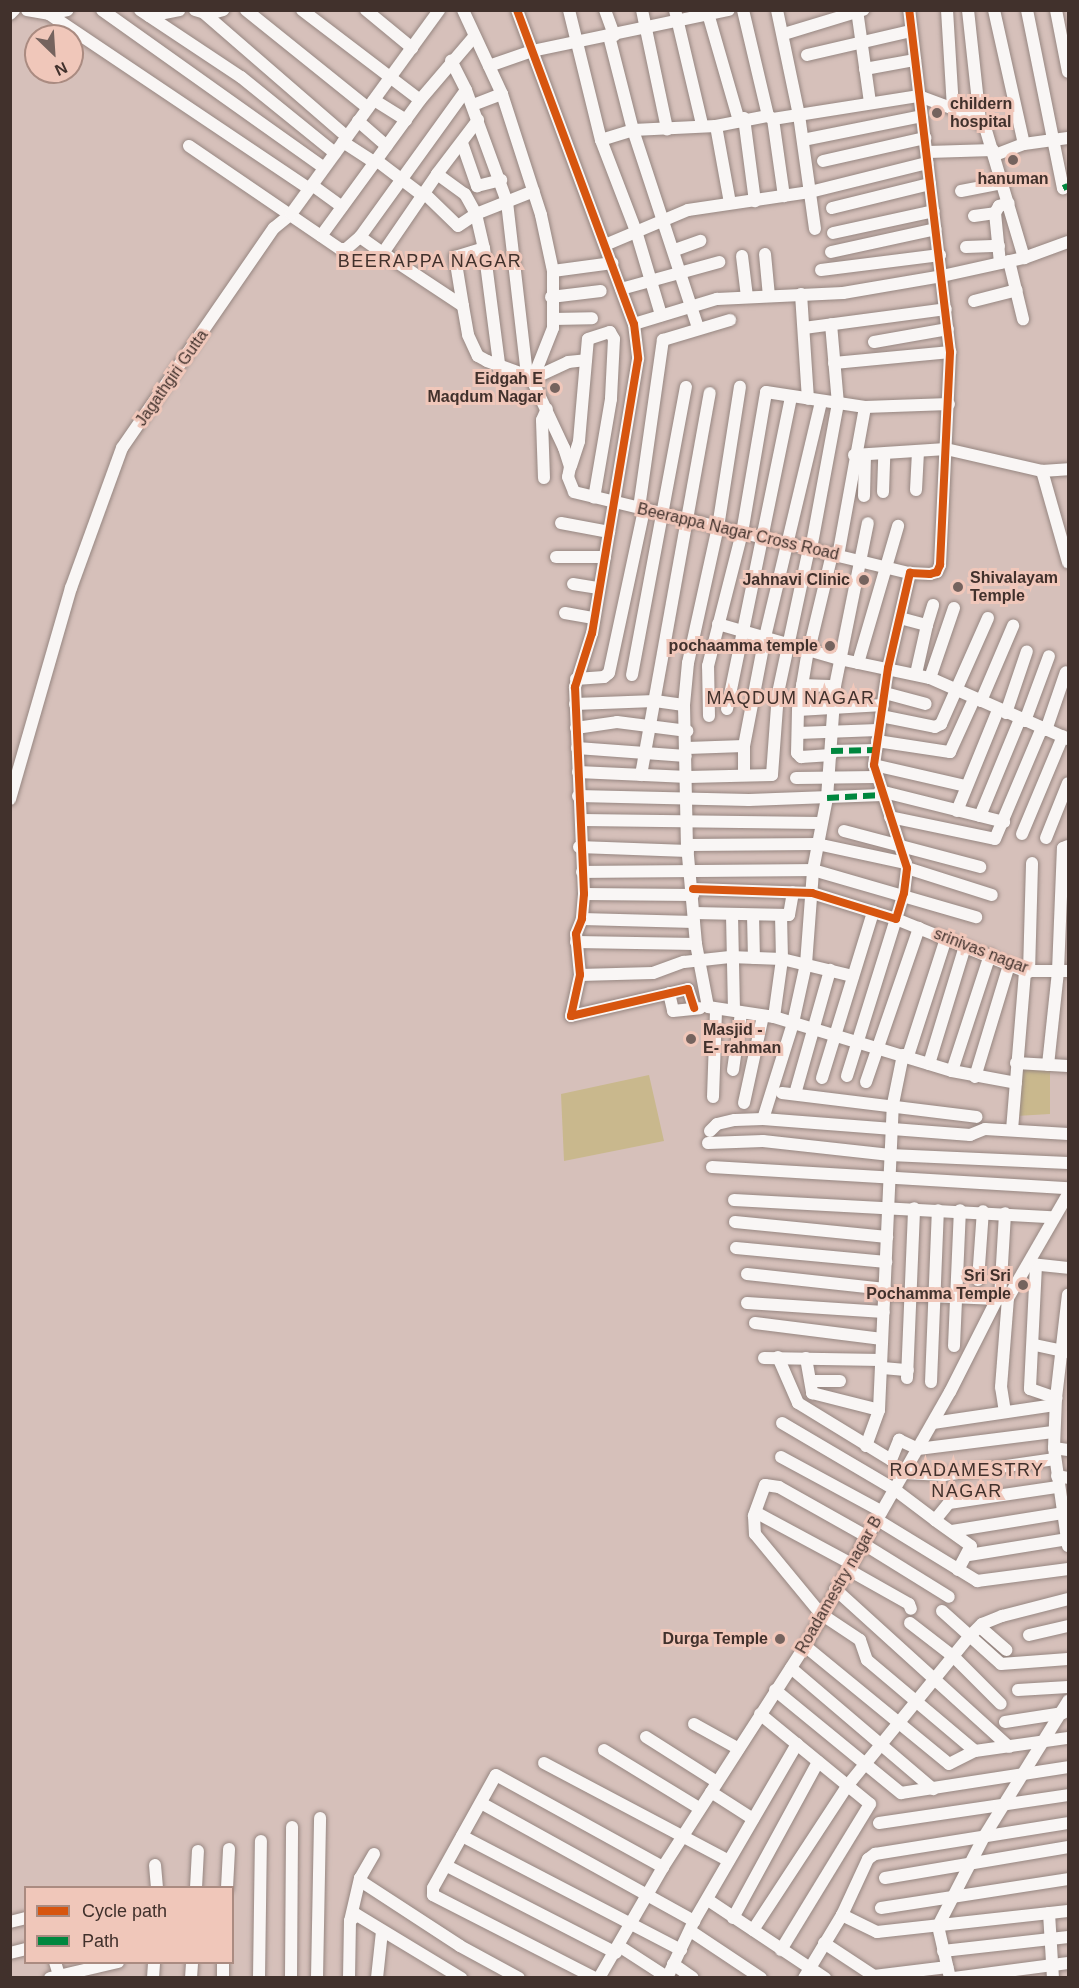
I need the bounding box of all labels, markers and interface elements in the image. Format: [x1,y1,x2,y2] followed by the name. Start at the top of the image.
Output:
[24,24,84,84] north arrow
[52,59,70,79] text: N
[950,94,1012,132] place label: childern hospital
[928,104,946,122] marker: childern hospital
[1006,153,1020,167] marker: hanuman
[977,169,1049,189] place label: hanuman
[337,250,523,272] district label: BEERAPPA NAGAR
[132,326,212,430] street label: Jagathgiri Gutta
[427,369,543,407] place label: Eidgah E Maqdum Nagar
[548,381,562,395] marker: Eidgah E Maqdum Nagar
[635,499,841,565] street label: Beerappa Nagar Cross Road
[970,568,1058,606] place label: Shivalayam Temple
[742,570,850,590] place label: Jahnavi Clinic
[855,571,873,589] marker: Jahnavi Clinic
[951,580,965,594] marker: Shivalayam Temple
[669,636,818,656] place label: pochaamma temple
[823,639,837,653] marker: pochaamma temple
[706,687,876,709] district label: MAQDUM NAGAR
[931,924,1031,978] street label: srinivas nagar
[703,1020,781,1058] place label: Masjid - E- rahman
[684,1032,698,1046] marker: Masjid - E- rahman
[866,1266,1011,1304] place label: Sri Sri Pochamma Temple
[1016,1278,1030,1292] marker: Sri Sri Pochamma Temple
[889,1460,1045,1502] district label: ROADAMESTRY NAGAR
[792,1513,886,1657] street label: Roadamestry nagar B
[662,1629,768,1649] place label: Durga Temple
[773,1632,787,1646] marker: Durga Temple
[24,1886,234,1964] legend
[82,1901,167,1921] text: Cycle path
[82,1931,119,1951] text: Path

